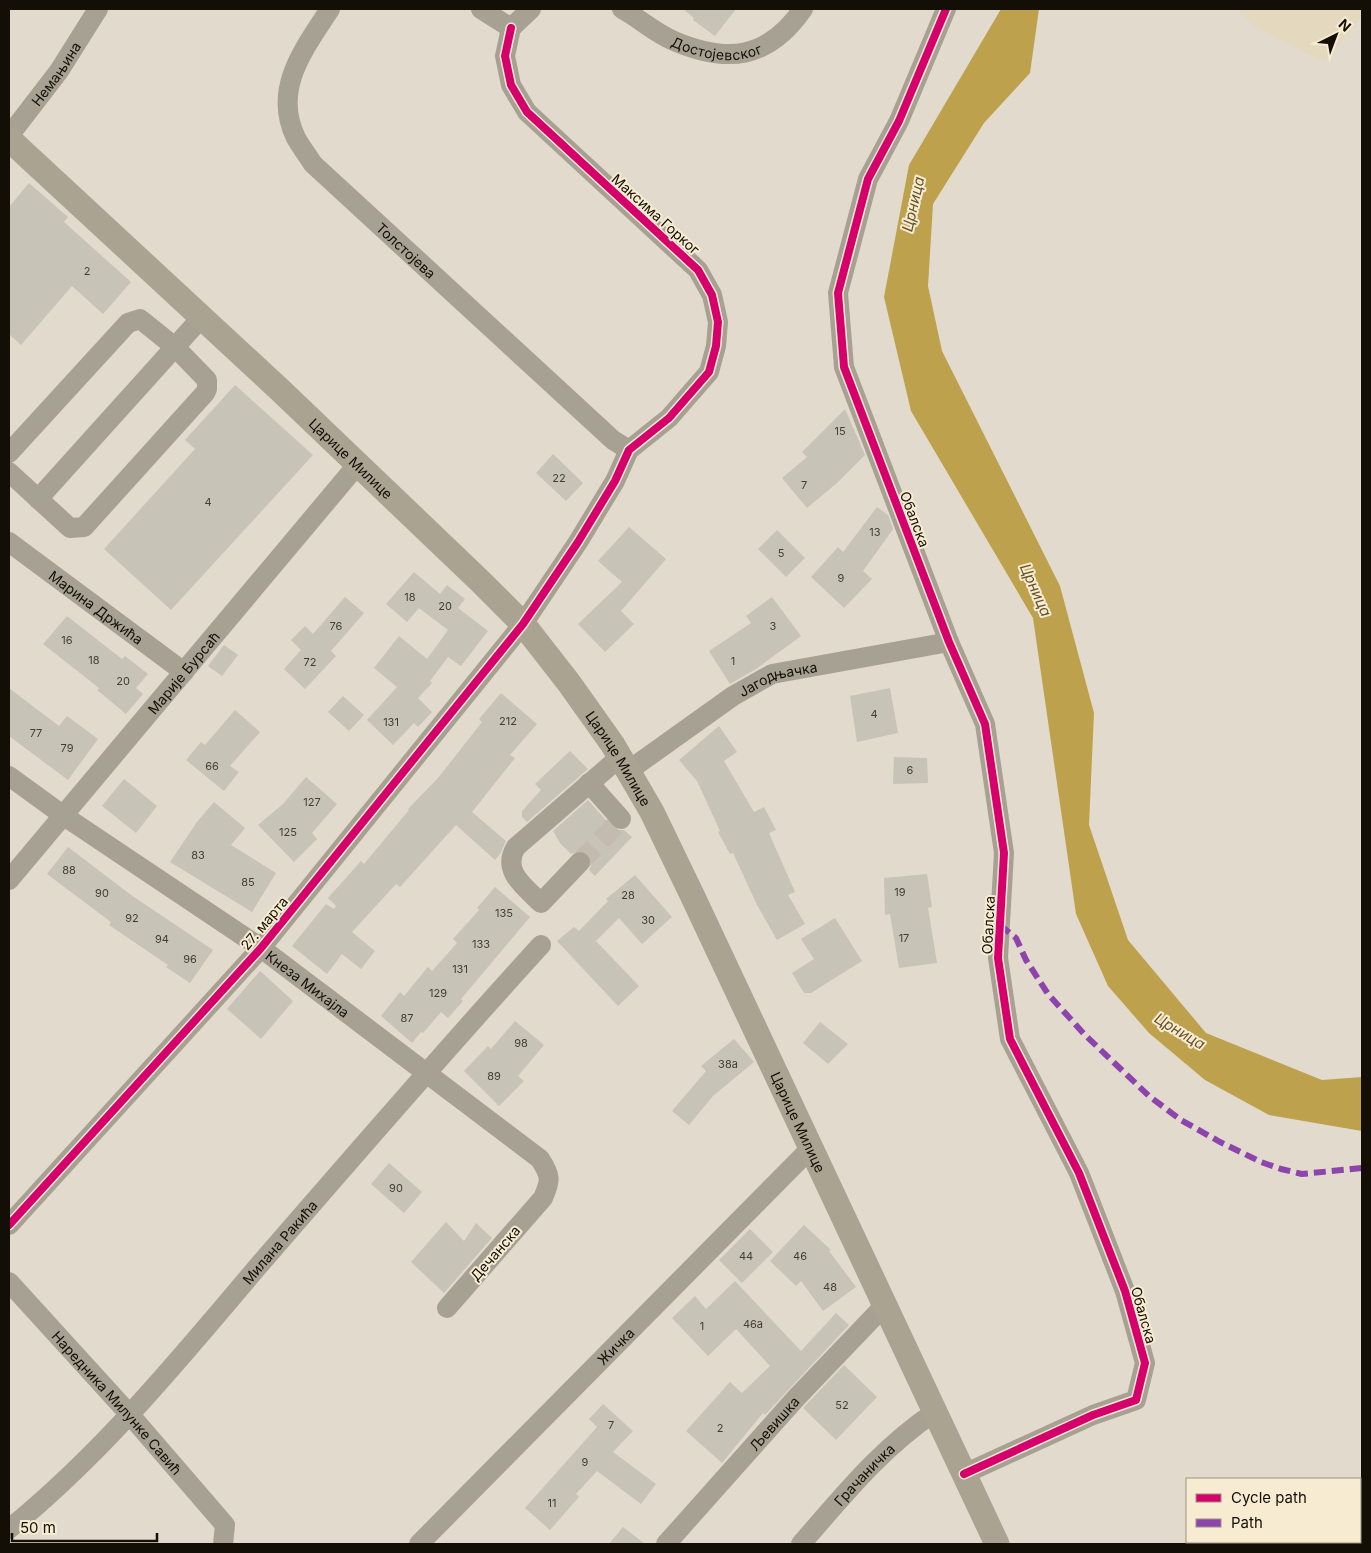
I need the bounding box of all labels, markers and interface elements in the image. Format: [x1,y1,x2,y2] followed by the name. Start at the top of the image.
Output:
[1311,10,1361,60] north arrow
[1335,15,1355,35] text: N
[669,32,764,63] street label: Достојевског
[27,38,84,109] street label: Немањина
[609,170,703,258] street label: Максима Горког
[897,175,929,233] water label: Црница
[373,218,440,281] street label: Толстојева
[84,264,90,278] house number: 2
[306,414,397,502] street label: Царице Милице
[834,424,846,438] house number: 15
[552,471,566,485] house number: 22
[801,478,807,492] house number: 7
[897,489,933,549] street label: Обалска
[204,495,212,509] house number: 4
[869,525,881,539] house number: 13
[778,546,785,560] house number: 5
[1016,561,1056,619] water label: Црница
[46,566,147,648] street label: Марина Држића
[838,571,845,585] house number: 9
[404,590,416,604] house number: 18
[438,599,452,613] house number: 20
[330,619,343,633] house number: 76
[770,619,777,633] house number: 3
[144,628,223,717] street label: Марије Бурсаћ
[61,633,73,647] house number: 16
[88,653,100,667] house number: 18
[731,654,735,668] house number: 1
[304,655,316,669] house number: 72
[735,658,818,700] street label: Јагодњачка
[116,674,130,688] house number: 20
[583,707,655,809] street label: Царице Милице
[870,707,878,721] house number: 4
[499,714,517,728] house number: 212
[383,715,399,729] house number: 131
[30,726,42,740] house number: 77
[61,741,74,755] house number: 79
[205,759,219,773] house number: 66
[907,763,914,777] house number: 6
[303,795,321,809] house number: 127
[279,825,297,839] house number: 125
[191,848,205,862] house number: 83
[62,863,76,877] house number: 88
[241,875,255,889] house number: 85
[894,885,906,899] house number: 19
[95,886,109,900] house number: 90
[621,888,635,902] house number: 28
[237,893,291,953] street label: 27. марта
[978,895,998,955] street label: Обалска
[495,906,513,920] house number: 135
[125,911,139,925] house number: 92
[641,913,655,927] house number: 30
[899,931,909,945] house number: 17
[155,932,169,946] house number: 94
[472,937,490,951] house number: 133
[263,946,353,1021] street label: Кнеза Михајла
[183,952,197,966] house number: 96
[452,962,468,976] house number: 131
[429,986,447,1000] house number: 129
[1151,1008,1209,1054] water label: Црница
[400,1011,414,1025] house number: 87
[514,1036,528,1050] house number: 98
[718,1057,738,1071] house number: 38a
[487,1069,501,1083] house number: 89
[768,1069,830,1175] street label: Царице Милице
[389,1181,403,1195] house number: 90
[238,1196,320,1287] street label: Милана Ракића
[466,1222,524,1284] street label: Дечанска
[739,1249,753,1263] house number: 44
[793,1249,807,1263] house number: 46
[823,1280,837,1294] house number: 48
[1128,1285,1160,1345] street label: Обалска
[743,1317,763,1331] house number: 46a
[700,1319,704,1333] house number: 1
[593,1324,637,1368] street label: Жичка
[49,1327,186,1478] street label: Наредника Милунке Савић
[745,1392,802,1454] street label: Љевишка
[835,1398,849,1412] house number: 52
[608,1418,614,1432] house number: 7
[717,1421,723,1435] house number: 2
[830,1439,898,1509] street label: Грачаничка
[582,1455,589,1469] house number: 9
[1186,1478,1361,1543] legend
[1231,1488,1307,1507] text: Cycle path
[548,1496,556,1510] house number: 11
[12,1510,158,1542] scale bar
[1231,1513,1263,1532] text: Path
[20,1518,56,1537] text: 50 m

